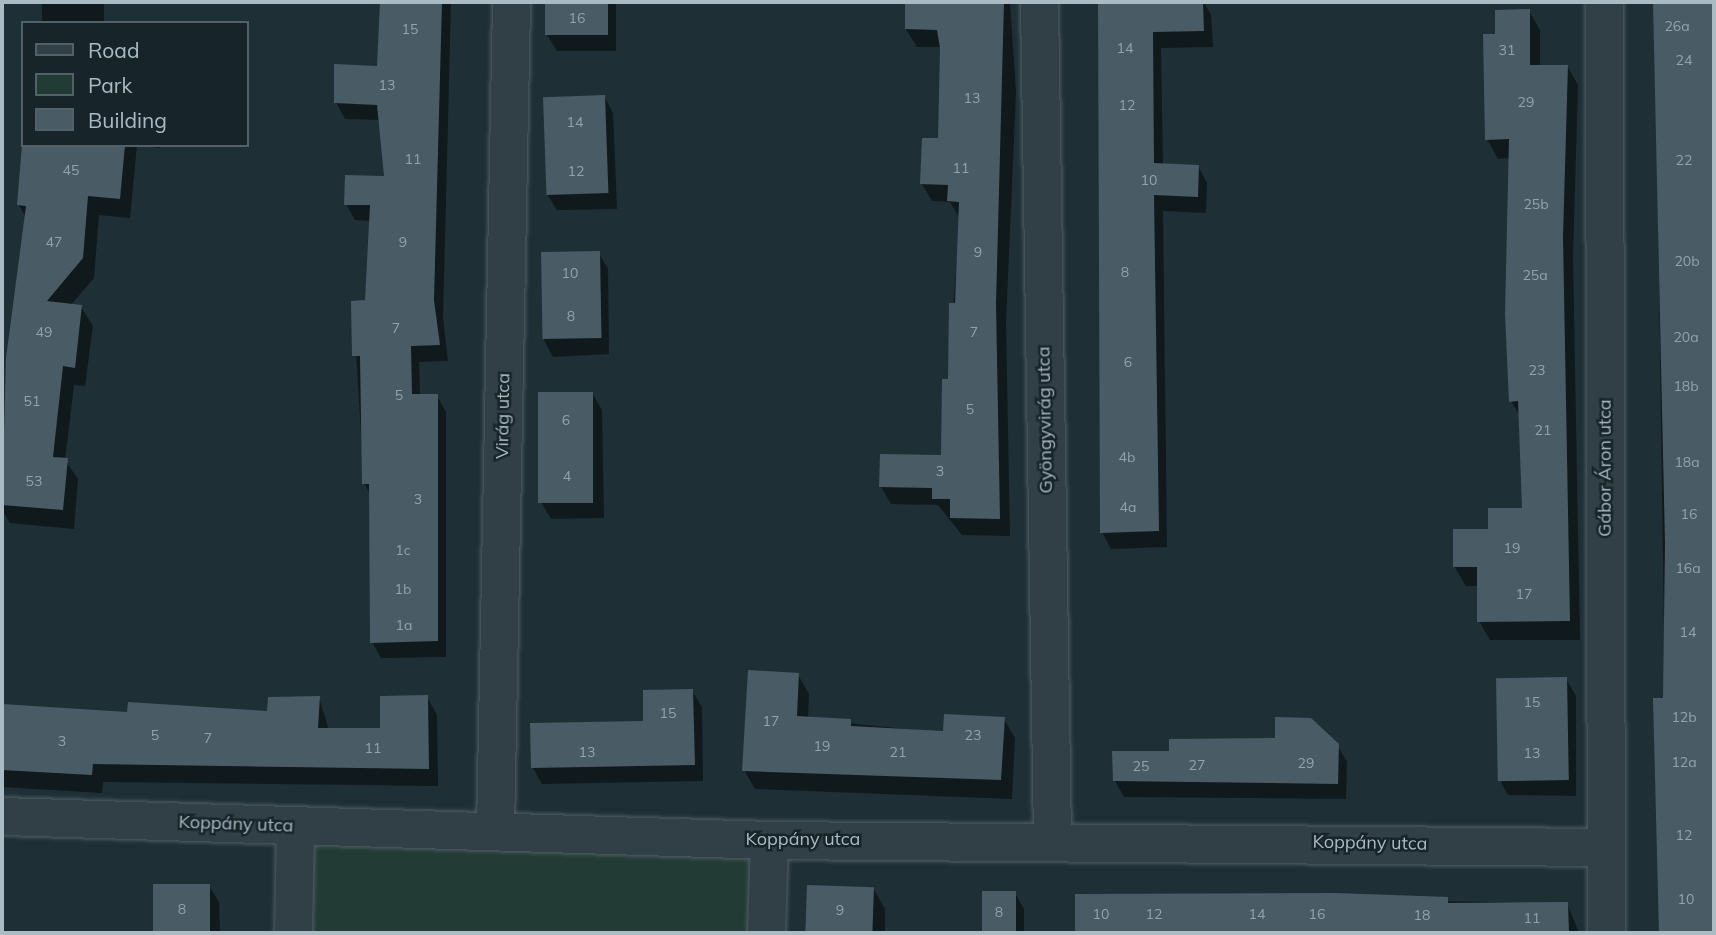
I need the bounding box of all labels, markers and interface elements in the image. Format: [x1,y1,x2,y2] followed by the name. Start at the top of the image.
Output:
[569,10,585,26] house number: 16
[1664,18,1690,34] house number: 26a
[21,21,248,147] legend
[402,21,418,37] house number: 15
[88,37,139,63] text: Road
[1117,40,1133,56] house number: 14
[1499,42,1515,58] house number: 31
[1676,52,1692,68] house number: 24
[88,72,132,98] text: Park
[379,77,395,93] house number: 13
[964,90,980,106] house number: 13
[1518,94,1534,110] house number: 29
[1119,97,1135,113] house number: 12
[88,107,167,133] text: Building
[567,114,583,130] house number: 14
[405,151,421,167] house number: 11
[1676,152,1692,168] house number: 22
[953,160,969,176] house number: 11
[63,162,79,178] house number: 45
[568,163,584,179] house number: 12
[1141,172,1157,188] house number: 10
[1523,196,1549,212] house number: 25b
[46,234,62,250] house number: 47
[399,234,407,250] house number: 9
[974,244,982,260] house number: 9
[1674,253,1700,269] house number: 20b
[1121,264,1129,280] house number: 8
[562,265,578,281] house number: 10
[1522,267,1548,283] house number: 25a
[567,308,575,324] house number: 8
[392,320,400,336] house number: 7
[36,324,52,340] house number: 49
[970,324,978,340] house number: 7
[1673,329,1699,345] house number: 20a
[1033,346,1057,494] street label: Gyöngyvirág utca
[1124,354,1132,370] house number: 6
[1529,362,1545,378] house number: 23
[491,373,515,459] street label: Virág utca
[1673,378,1699,394] house number: 18b
[395,387,403,403] house number: 5
[24,393,40,409] house number: 51
[1594,399,1616,537] street label: Gábor Áron utca
[966,401,974,417] house number: 5
[562,412,570,428] house number: 6
[1535,422,1551,438] house number: 21
[1119,449,1135,465] house number: 4b
[1674,454,1700,470] house number: 18a
[936,463,944,479] house number: 3
[563,468,571,484] house number: 4
[26,473,42,489] house number: 53
[414,491,422,507] house number: 3
[1120,499,1136,515] house number: 4a
[1681,506,1697,522] house number: 16
[1504,540,1520,556] house number: 19
[395,542,411,558] house number: 1c
[1675,560,1701,576] house number: 16a
[395,581,411,597] house number: 1b
[1516,586,1532,602] house number: 17
[396,617,412,633] house number: 1a
[1680,624,1696,640] house number: 14
[1524,694,1540,710] house number: 15
[660,705,676,721] house number: 15
[1671,709,1697,725] house number: 12b
[763,713,779,729] house number: 17
[151,727,159,743] house number: 5
[965,727,981,743] house number: 23
[204,730,212,746] house number: 7
[58,733,66,749] house number: 3
[814,738,830,754] house number: 19
[365,740,381,756] house number: 11
[579,744,595,760] house number: 13
[890,744,906,760] house number: 21
[1524,745,1540,761] house number: 13
[1671,754,1697,770] house number: 12a
[1298,755,1314,771] house number: 29
[1189,757,1205,773] house number: 27
[1133,758,1149,774] house number: 25
[178,811,294,837] street label: Koppány utca
[1676,827,1692,843] house number: 12
[746,828,860,850] street label: Koppány utca
[1312,831,1428,855] street label: Koppány utca
[1678,891,1694,907] house number: 10
[178,901,186,917] house number: 8
[836,902,844,918] house number: 9
[995,904,1003,920] house number: 8
[1093,906,1109,922] house number: 10
[1146,906,1162,922] house number: 12
[1249,906,1265,922] house number: 14
[1309,906,1325,922] house number: 16
[1414,907,1430,923] house number: 18
[1524,910,1540,926] house number: 11

